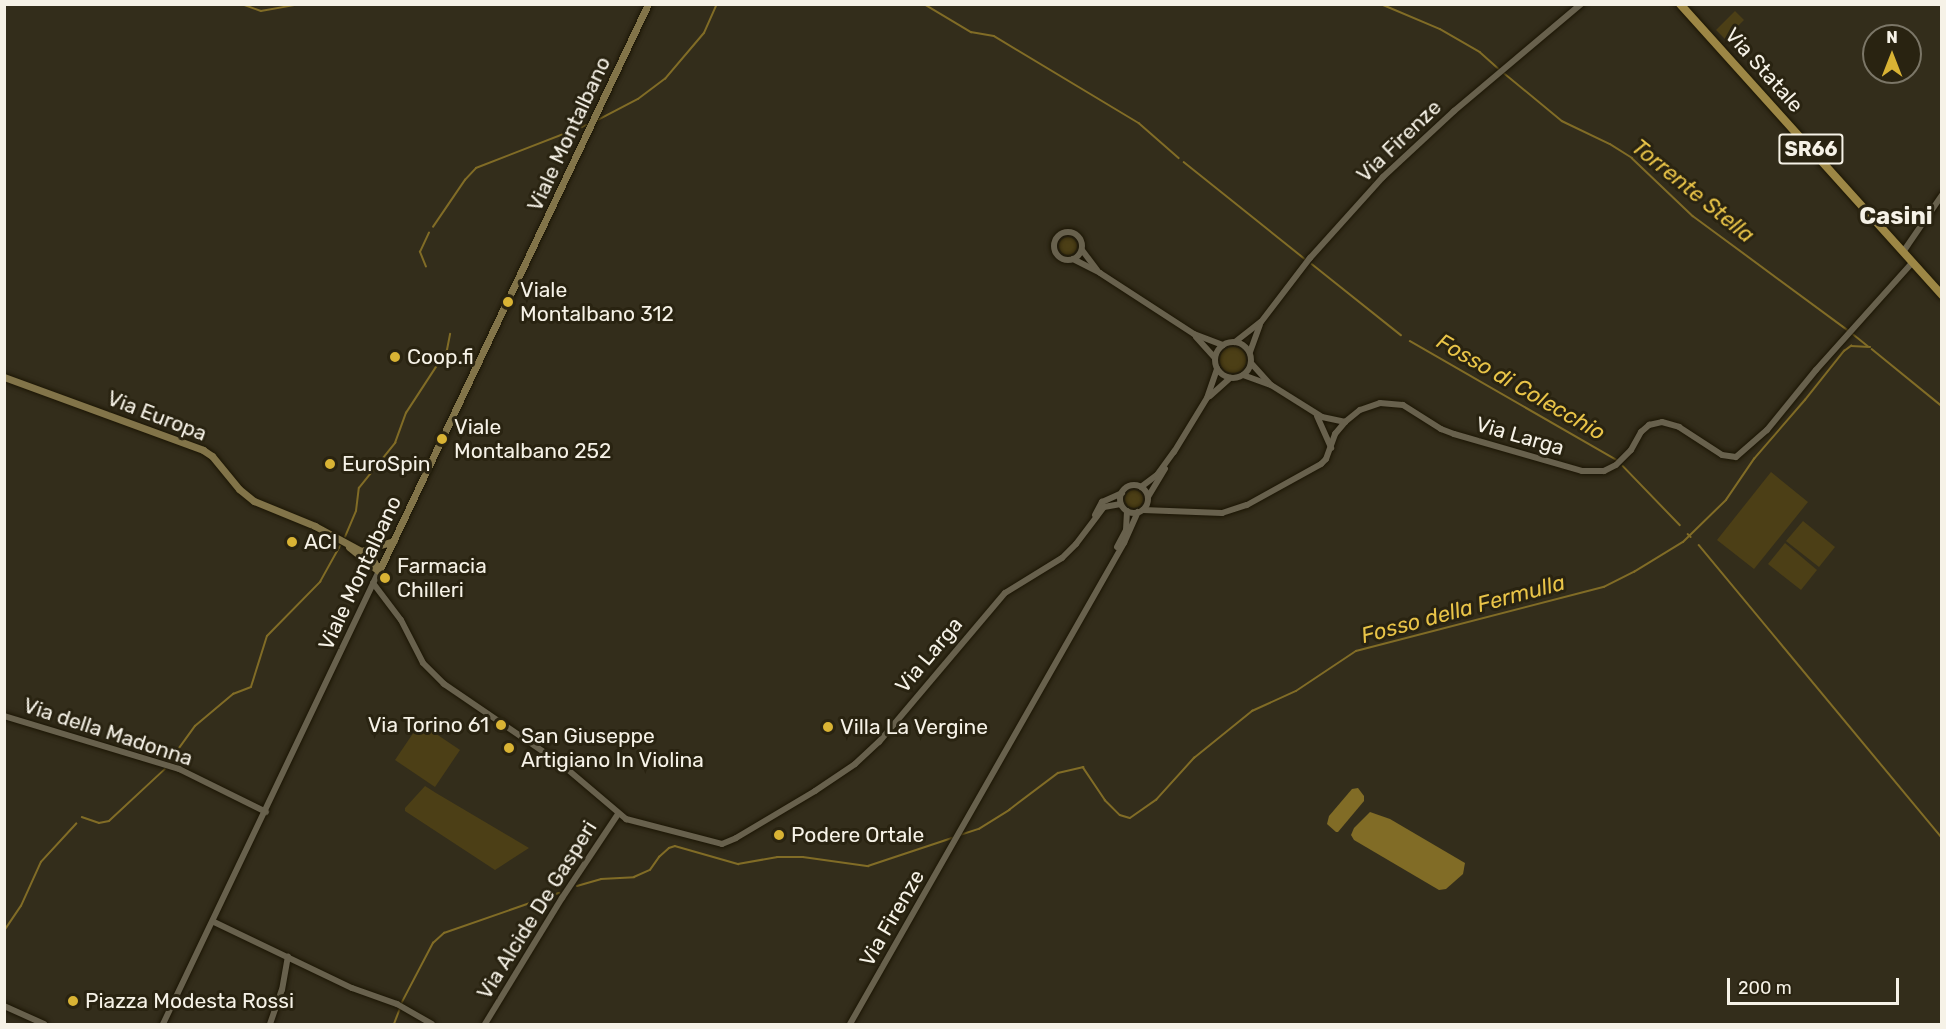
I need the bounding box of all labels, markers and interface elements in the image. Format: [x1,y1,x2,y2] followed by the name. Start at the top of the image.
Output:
[1720,23,1808,117] street label: Via Statale
[1862,24,1922,84] north arrow
[1886,28,1898,47] text: N
[522,53,616,215] street label: Viale Montalbano
[1352,95,1446,187] street label: Via Firenze
[1778,132,1844,166] road number: SR66
[1627,134,1759,248] water label: Torrente Stella
[1859,203,1933,231] district label: Casini
[520,277,674,327] place label: Viale Montalbano 312
[501,295,515,309] marker: Viale Montalbano 312
[1432,328,1610,446] water label: Fosso di Colecchio
[407,344,474,370] place label: Coop.fi
[388,350,402,364] marker: Coop.fi
[104,385,210,447] street label: Via Europa
[1473,411,1567,461] street label: Via Larga
[454,414,611,464] place label: Viale Montalbano 252
[435,432,449,446] marker: Viale Montalbano 252
[342,451,430,477] place label: EuroSpin
[323,457,337,471] marker: EuroSpin
[313,492,407,654] street label: Viale Montalbano
[304,529,338,555] place label: ACI
[285,535,299,549] marker: ACI
[397,553,487,603] place label: Farmacia Chilleri
[1358,569,1568,649] water label: Fosso della Fermulla
[378,571,392,585] marker: Farmacia Chilleri
[890,612,968,698] street label: Via Larga
[20,693,196,771] street label: Via della Madonna
[367,712,489,738] place label: Via Torino 61
[840,714,989,740] place label: Villa La Vergine
[494,718,508,732] marker: Via Torino 61
[821,720,835,734] marker: Villa La Vergine
[521,723,704,773] place label: San Giuseppe Artigiano In Violina
[502,741,516,755] marker: San Giuseppe Artigiano In Violina
[472,816,602,1004] street label: Via Alcide De Gasperi
[791,822,924,848] place label: Podere Ortale
[772,828,786,842] marker: Podere Ortale
[854,865,930,971] street label: Via Firenze
[1730,966,1902,1004] scale bar
[1738,977,1792,999] text: 200 m
[85,988,294,1014] place label: Piazza Modesta Rossi
[66,994,80,1008] marker: Piazza Modesta Rossi

